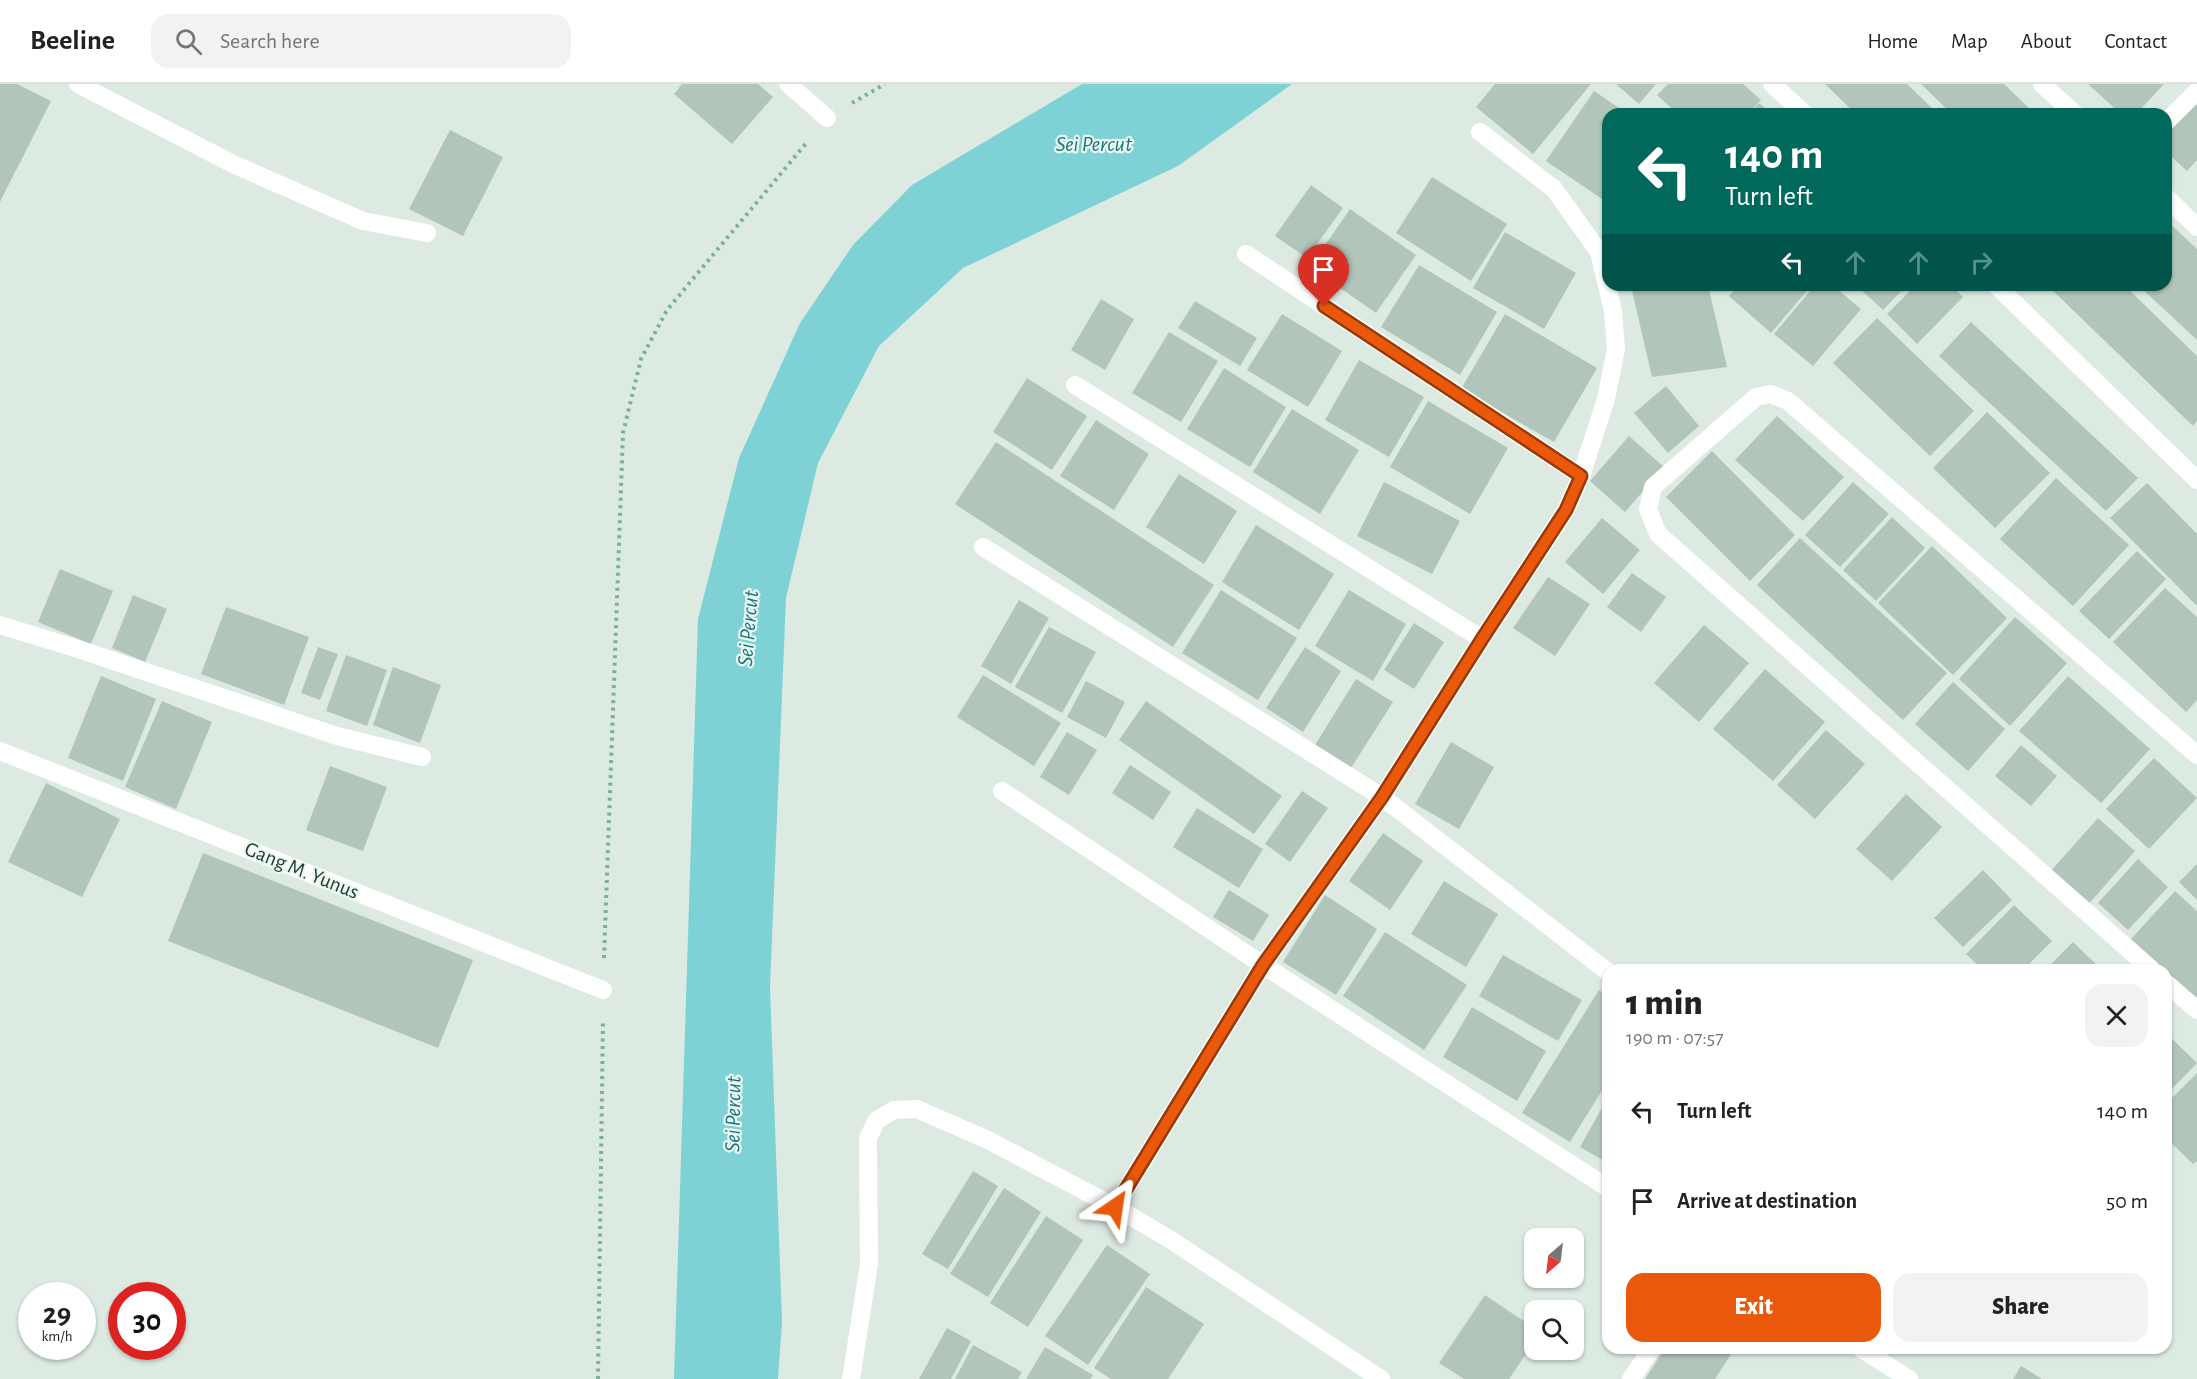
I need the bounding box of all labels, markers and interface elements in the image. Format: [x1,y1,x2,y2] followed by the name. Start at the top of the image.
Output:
[151,14,571,68] search box
[172,25,205,58] icon: search
[30,27,115,55] text: Beeline
[220,30,320,52] text: Search here
[1867,31,1918,52] text: Home
[1951,31,1988,52] text: Map
[2021,31,2071,52] text: About
[2104,31,2167,52] text: Contact
[1626,132,1704,210] icon: left
[1056,133,1133,155] water label: Sei Percut
[1725,134,1823,176] text: 140 m
[1725,183,1813,210] text: Turn left
[1298,244,1349,306] pin
[1776,246,1809,279] icon: left
[1839,246,1872,279] icon: ahead
[1902,246,1935,279] icon: ahead
[1965,246,1998,279] icon: right
[1307,253,1340,286] icon: arrive
[734,588,762,667] water label: Sei Percut
[242,838,362,903] street label: Gang M. Yunus
[2085,984,2148,1047] button: close
[1626,985,1703,1021] text: 1 min
[1626,1028,1724,1048] text: 190 m · 07:57
[721,1075,745,1152] water label: Sei Percut
[1626,1095,1659,1128] icon: left
[1677,1100,1751,1122] text: Turn left
[2097,1100,2148,1122] text: 140 m
[1083,1175,1147,1239] position arrow
[1626,1185,1659,1218] icon: arrive
[1677,1190,1857,1212] text: Arrive at destination
[2106,1190,2148,1212] text: 50 m
[1524,1228,1584,1288] north arrow
[1524,1228,1584,1360] map controls
[1626,1273,1881,1342] button: Exit
[1893,1273,2148,1342] button: Share
[108,1282,186,1360] speed limit sign: 30
[43,1299,71,1329] text: 29
[1524,1300,1584,1360] button: search
[42,1329,72,1344] text: km/h

